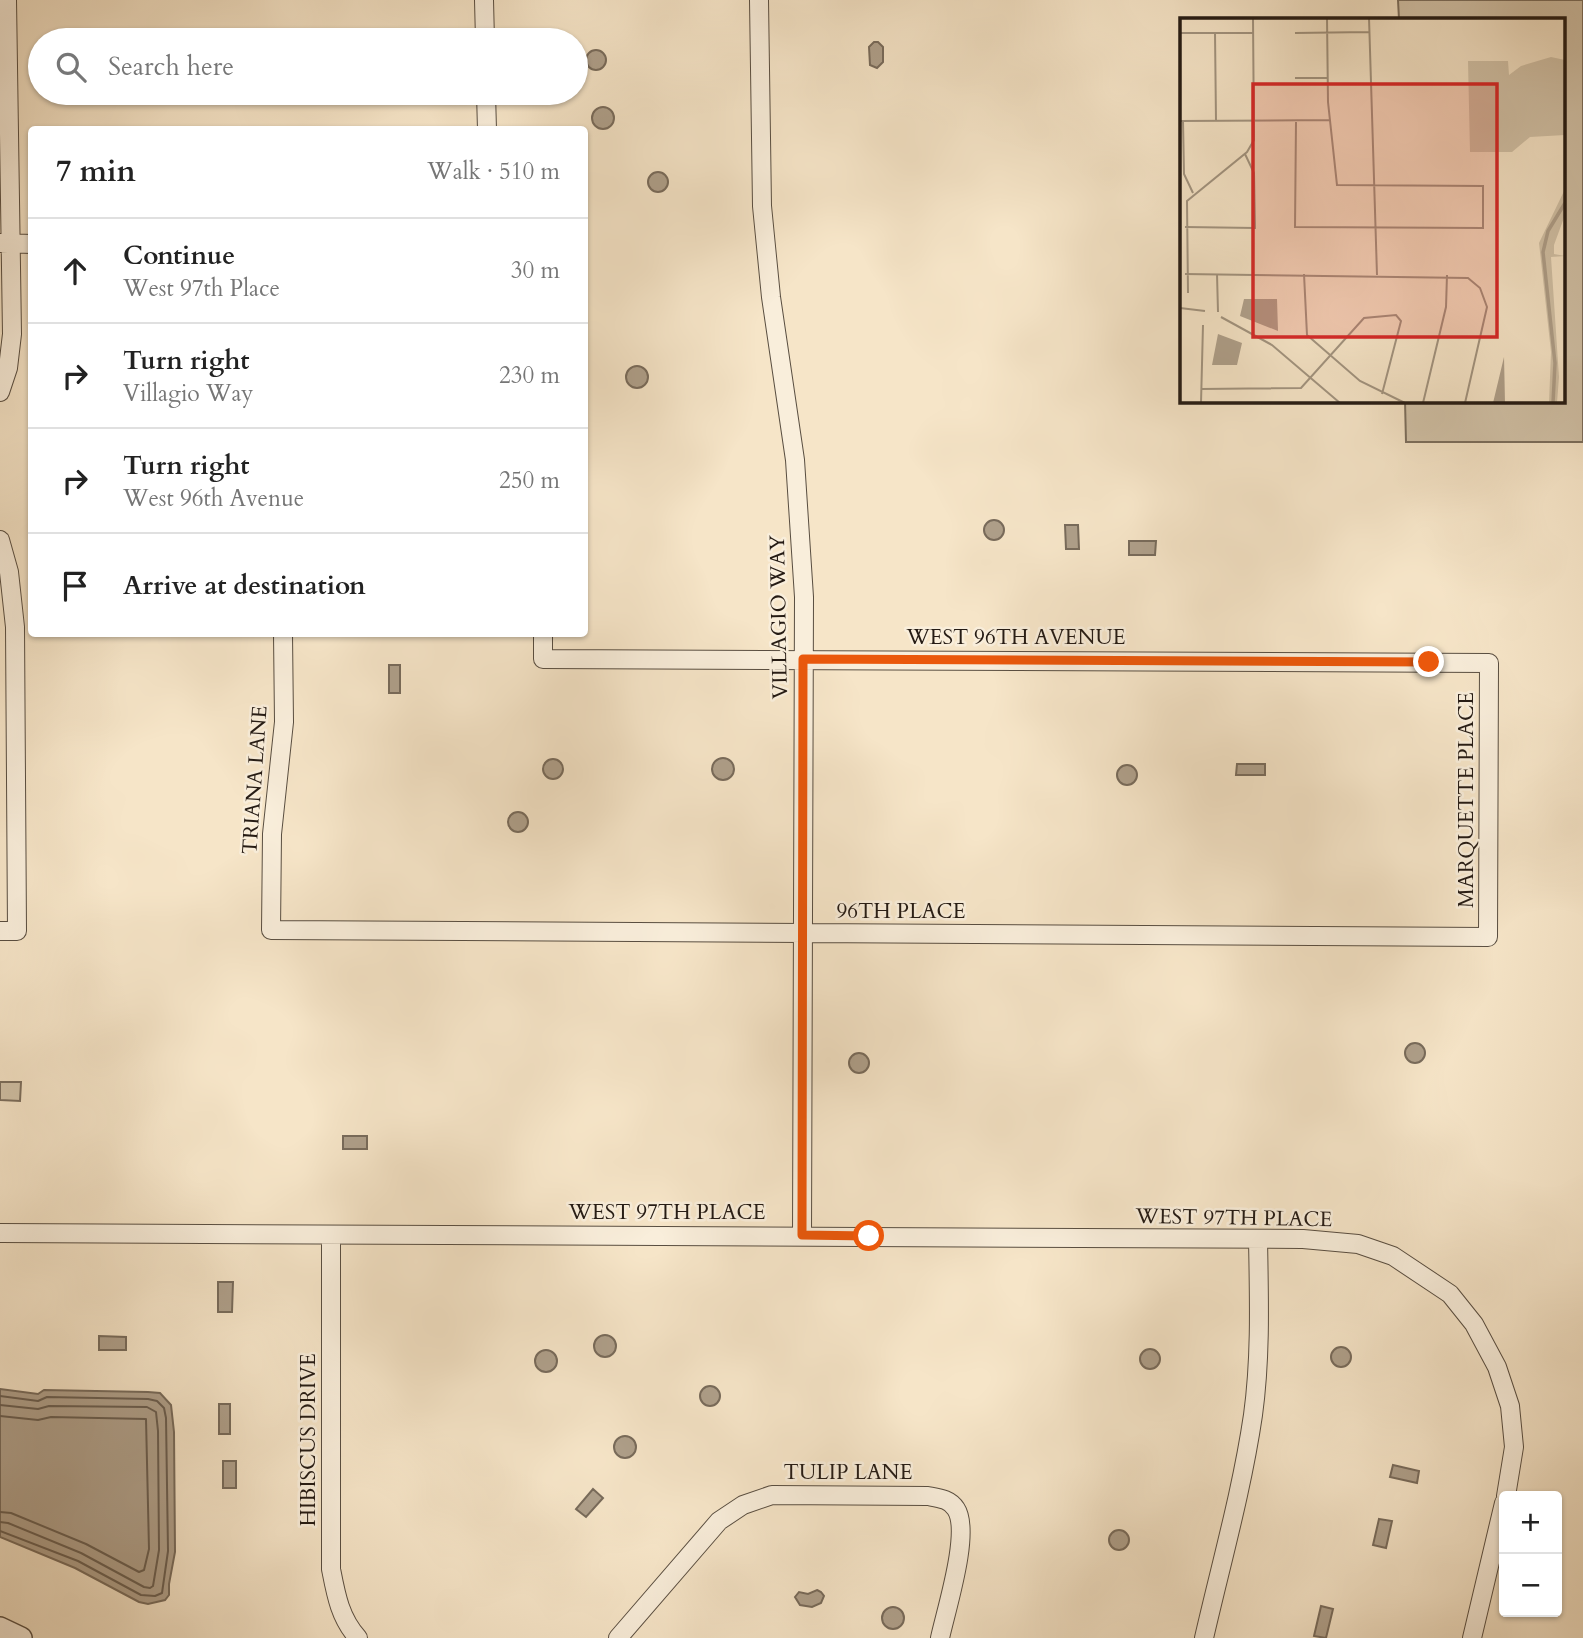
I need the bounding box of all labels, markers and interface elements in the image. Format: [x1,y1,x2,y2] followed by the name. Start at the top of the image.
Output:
[1180,18,1566,402] inset map
[28,28,588,105] search box
[52,48,90,86] icon: search
[108,49,234,84] text: Search here
[56,151,136,192] text: 7 min
[427,156,560,187] text: Walk · 510 m
[123,238,235,273] text: Continue
[56,252,94,290] icon: ahead
[511,255,560,286] text: 30 m
[123,273,280,304] text: West 97th Place
[123,343,250,378] text: Turn right
[56,357,94,395] icon: right
[499,360,560,391] text: 230 m
[123,378,253,409] text: Villagio Way
[123,448,250,483] text: Turn right
[56,462,94,500] icon: right
[499,465,560,496] text: 250 m
[123,483,304,514] text: West 96th Avenue
[763,534,795,699] street label: VILLAGIO WAY
[56,567,94,605] icon: arrive
[123,568,366,603] text: Arrive at destination
[905,623,1126,652] street label: WEST 96TH AVENUE
[1413,646,1444,677] route end
[1452,692,1481,908] street label: MARQUETTE PLACE
[235,705,275,855] street label: TRIANA LANE
[836,897,966,926] street label: 96TH PLACE
[568,1198,765,1227] street label: WEST 97TH PLACE
[1134,1202,1333,1234] street label: WEST 97TH PLACE
[853,1220,884,1251] route start
[294,1353,323,1527] street label: HIBISCUS DRIVE
[784,1458,913,1487] street label: TULIP LANE
[1499,1491,1562,1617] map controls
[1499,1491,1562,1554] button: +
[1499,1554,1562,1617] button: −

